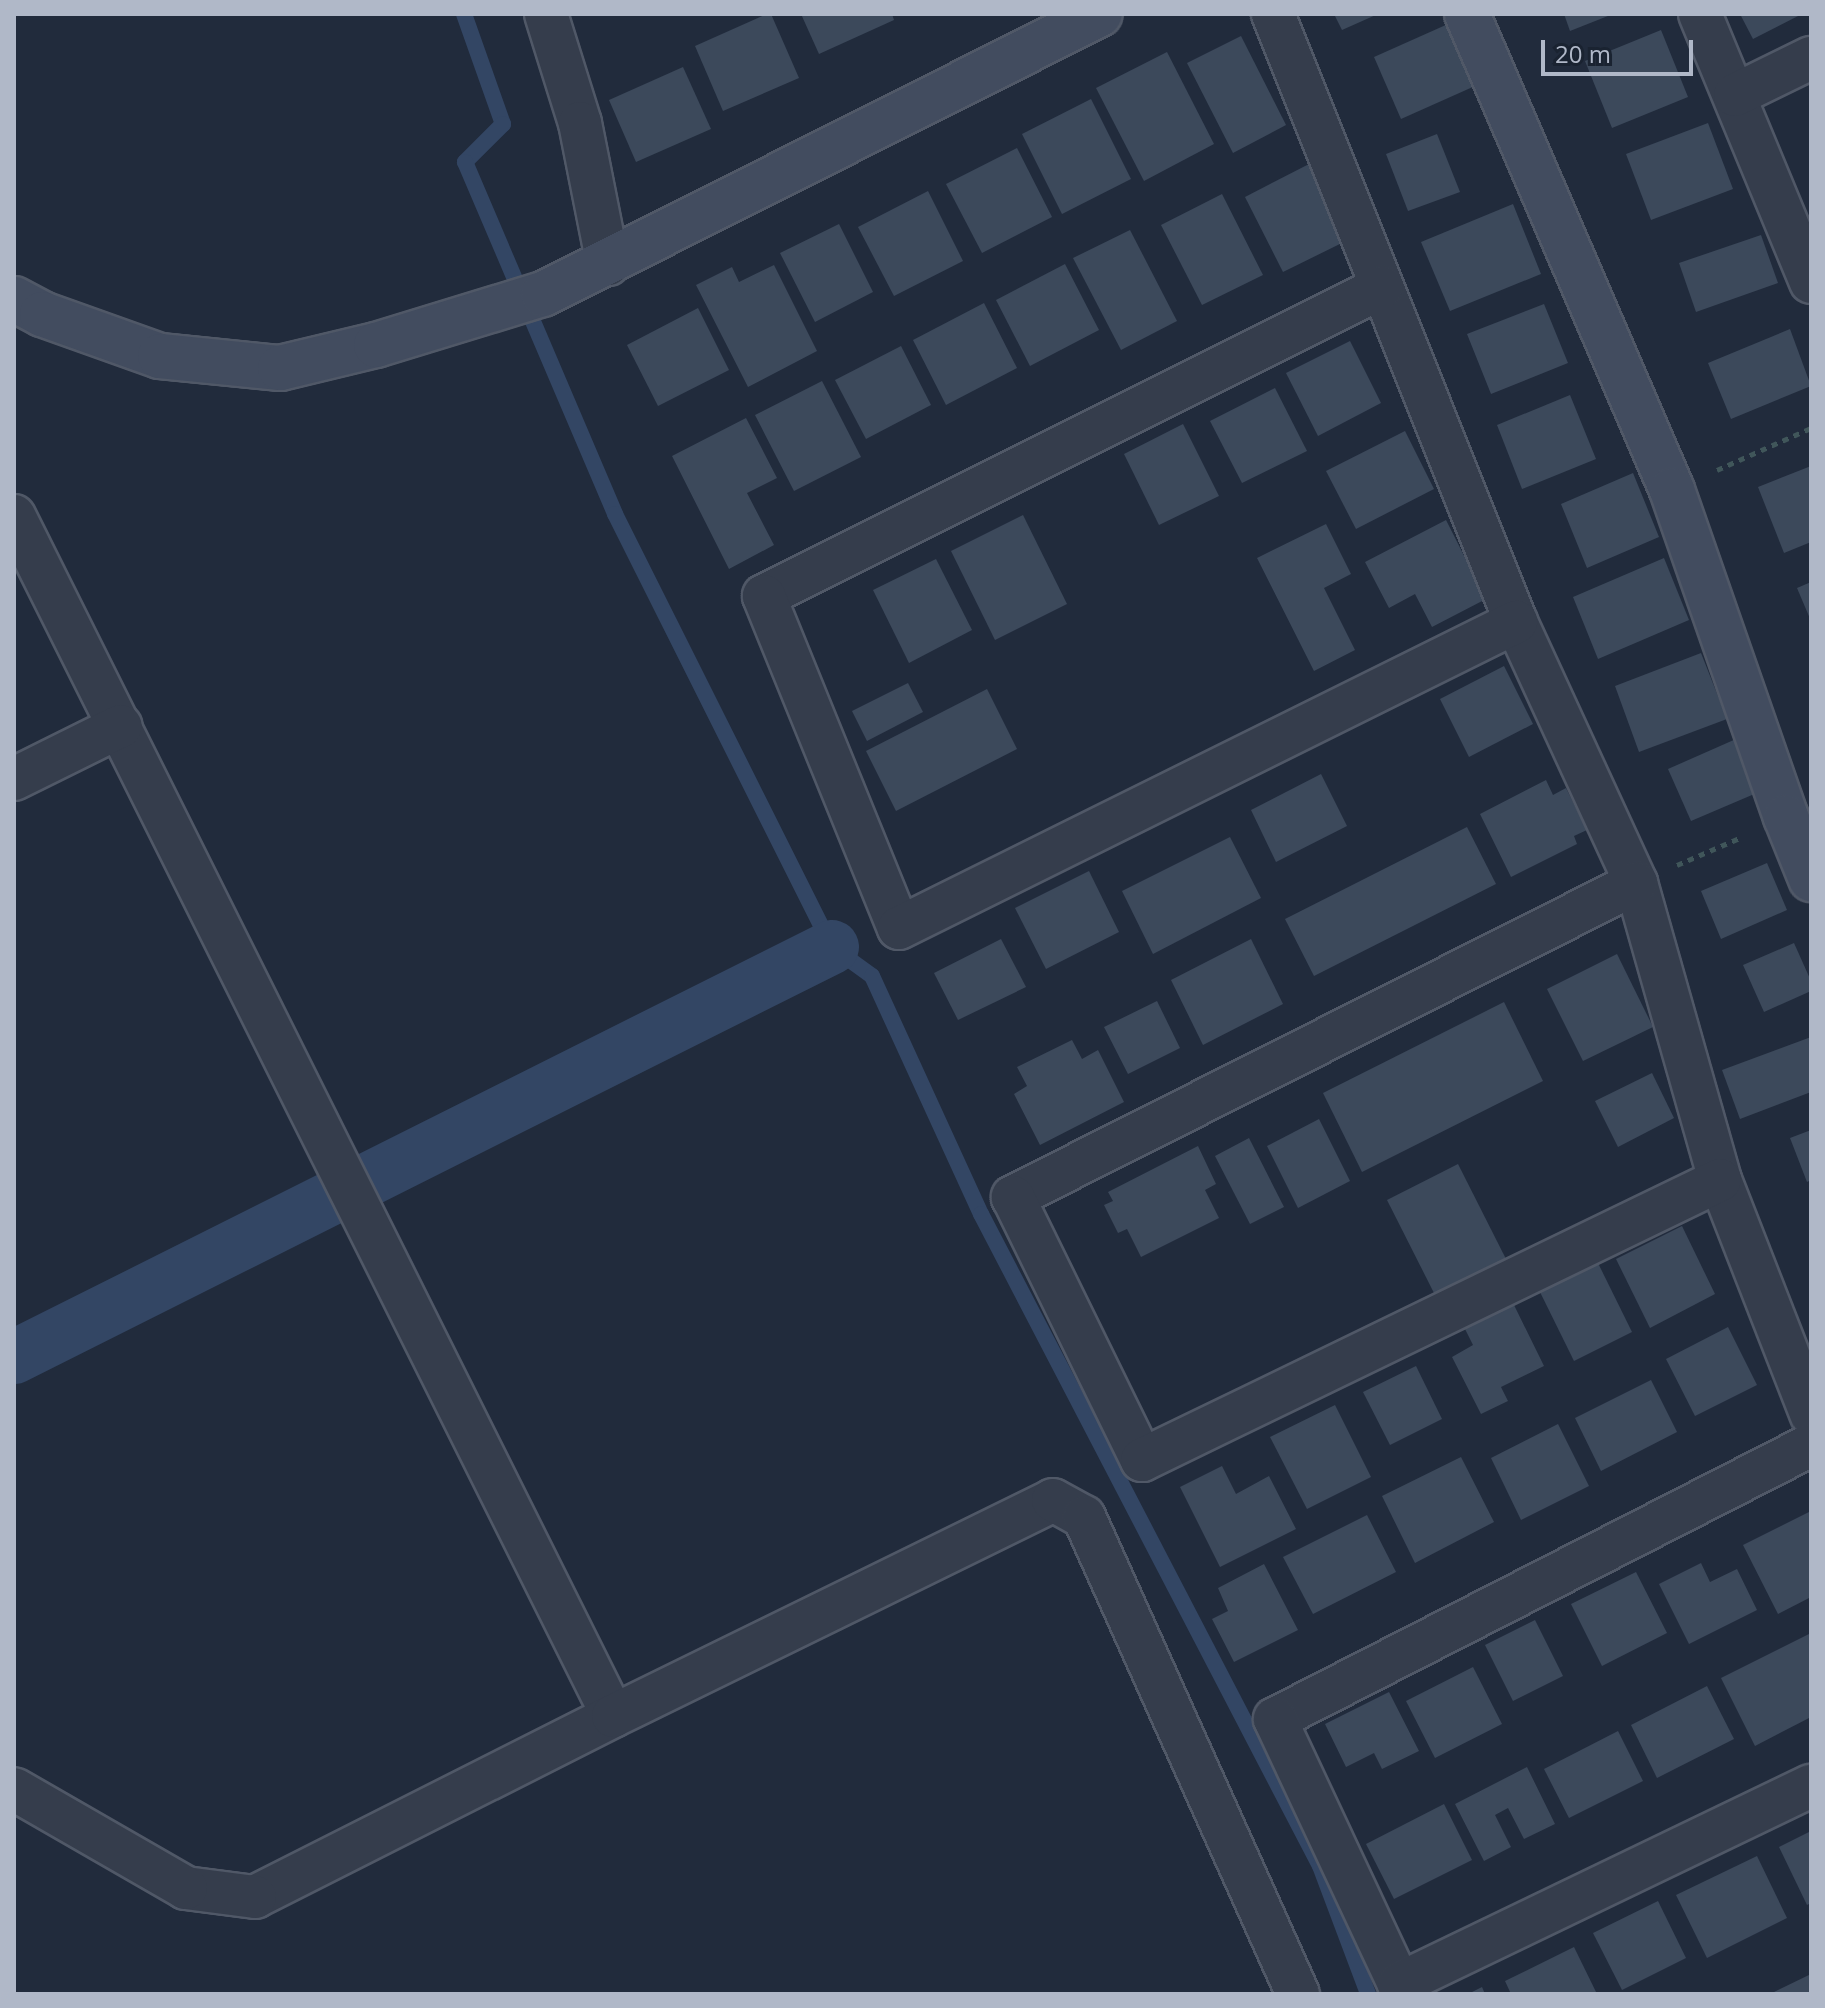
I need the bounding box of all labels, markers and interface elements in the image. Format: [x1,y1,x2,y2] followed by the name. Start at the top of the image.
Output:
[1545,24,1697,74] scale bar
[1555,37,1611,70] text: 20 m

